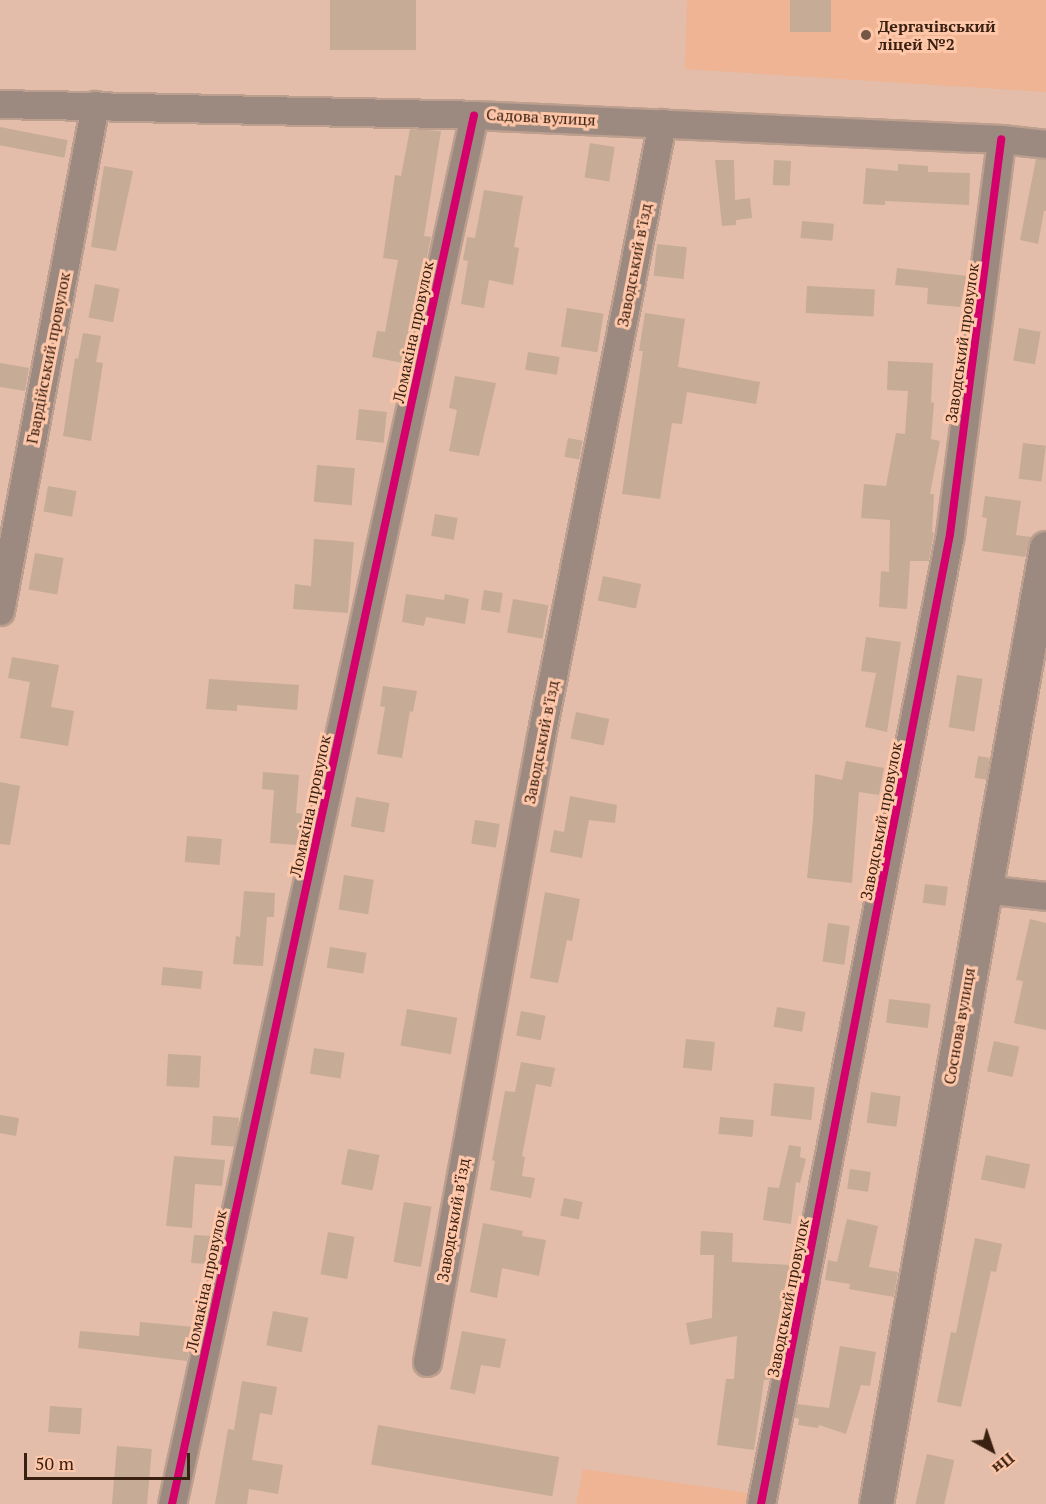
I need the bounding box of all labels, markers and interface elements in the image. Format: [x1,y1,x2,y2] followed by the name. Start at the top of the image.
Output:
[878,16,996,54] place label: Дергачівський ліцей №2
[859,28,873,42] marker: Дергачівський ліцей №2
[486,105,596,129] street label: Садова вулиця
[613,202,655,328] street label: Заводський в’їзд
[389,259,437,405] street label: Ломакіна провулок
[941,262,983,424] street label: Заводський провулок
[22,271,74,445] street label: Гвардійський провулок
[520,679,562,805] street label: Заводський в’їзд
[286,733,334,879] street label: Ломакіна провулок
[856,740,906,902] street label: Заводський провулок
[939,966,979,1086] street label: Соснова вулиця
[433,1157,473,1283] street label: Заводський в’їзд
[182,1208,230,1354] street label: Ломакіна провулок
[763,1217,813,1379] street label: Заводський провулок
[962,1420,1022,1480] north arrow
[27,1441,194,1479] scale bar
[988,1448,1019,1480] text: Пн
[35,1451,74,1475] text: 50 m

